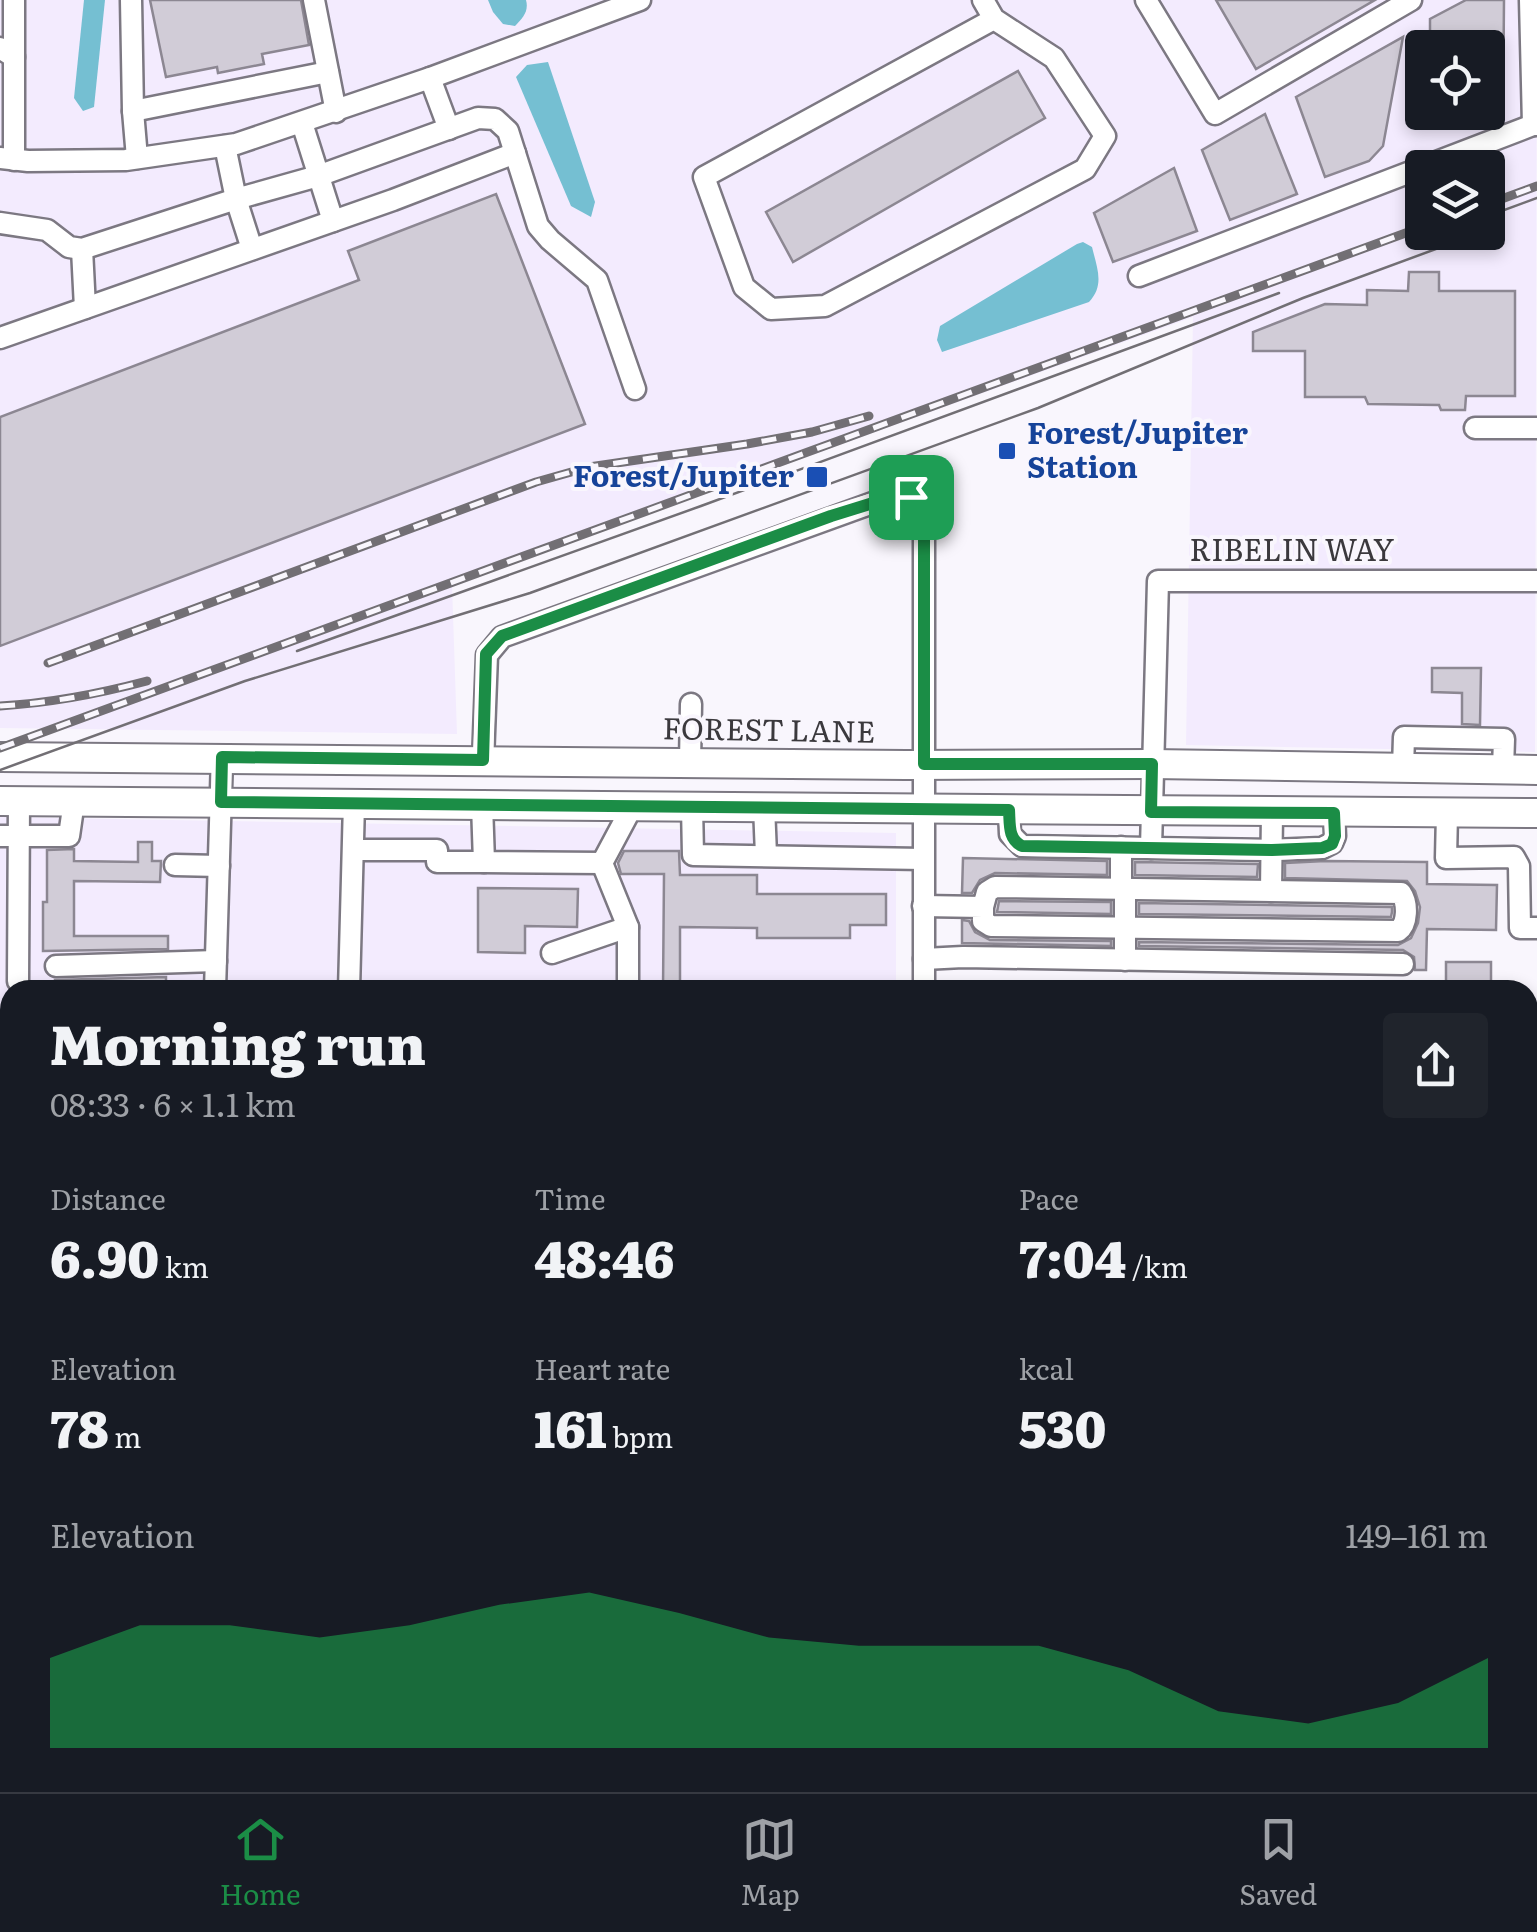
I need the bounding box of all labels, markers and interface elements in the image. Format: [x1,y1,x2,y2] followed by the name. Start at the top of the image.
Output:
[1405,30,1505,250] map controls
[1405,30,1505,130] button: locate
[1405,150,1505,250] button: layers
[1027,409,1248,487] place label: Forest/Jupiter Station
[996,440,1018,462] marker: Forest/Jupiter Station
[573,452,794,496] place label: Forest/Jupiter
[869,455,954,540] pin
[804,464,830,490] marker: Forest/Jupiter
[884,470,939,525] icon: arrive
[1189,526,1395,570] street label: RIBELIN WAY
[662,704,876,752] street label: FOREST LANE
[50,1000,426,1082] text: Morning run
[1383,1013,1488,1118] button: share
[50,1079,296,1127] text: 08:33 · 6 × 1.1 km
[50,1177,166,1219] text: Distance
[534,1177,606,1219] text: Time
[1019,1177,1079,1219] text: Pace
[50,1219,159,1293] text: 6.90
[534,1219,674,1293] text: 48:46
[1019,1219,1126,1293] text: 7:04
[159,1245,209,1287] text: km
[1126,1245,1188,1287] text: /km
[50,1347,177,1389] text: Elevation
[534,1347,670,1389] text: Heart rate
[1019,1347,1074,1389] text: kcal
[50,1389,109,1463] text: 78
[534,1389,607,1463] text: 161
[1019,1389,1106,1463] text: 530
[109,1415,141,1457] text: m
[607,1415,673,1457] text: bpm
[50,1510,195,1558] text: Elevation
[1345,1510,1488,1558] text: 149–161 m
[220,1812,301,1914] tab: Home
[740,1812,800,1914] tab: Map
[1239,1812,1317,1914] tab: Saved

